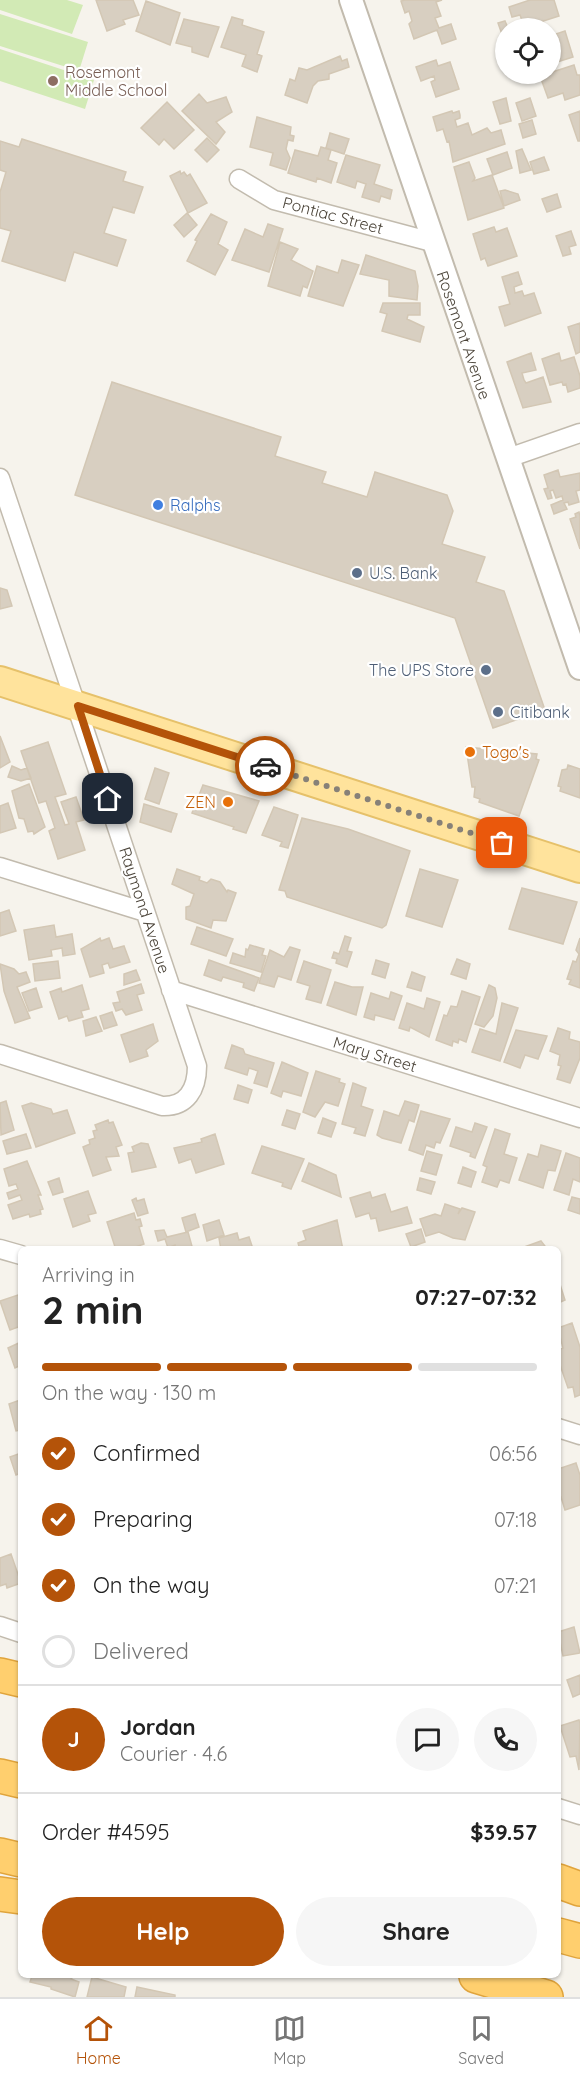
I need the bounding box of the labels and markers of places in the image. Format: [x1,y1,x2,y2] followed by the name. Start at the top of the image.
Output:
[65,62,167,100] place label: Rosemont Middle School
[46,74,60,88] marker: Rosemont Middle School
[170,495,220,515] place label: Ralphs
[151,498,165,512] marker: Ralphs
[369,563,437,583] place label: U.S. Bank
[350,566,364,580] marker: U.S. Bank
[369,660,474,680] place label: The UPS Store
[479,663,493,677] marker: The UPS Store
[510,702,570,722] place label: Citibank
[491,705,505,719] marker: Citibank
[482,742,529,762] place label: Togo's
[463,745,477,759] marker: Togo's
[82,773,133,824] pin
[185,792,216,812] place label: ZEN
[221,795,235,809] marker: ZEN
[476,817,527,868] pin

